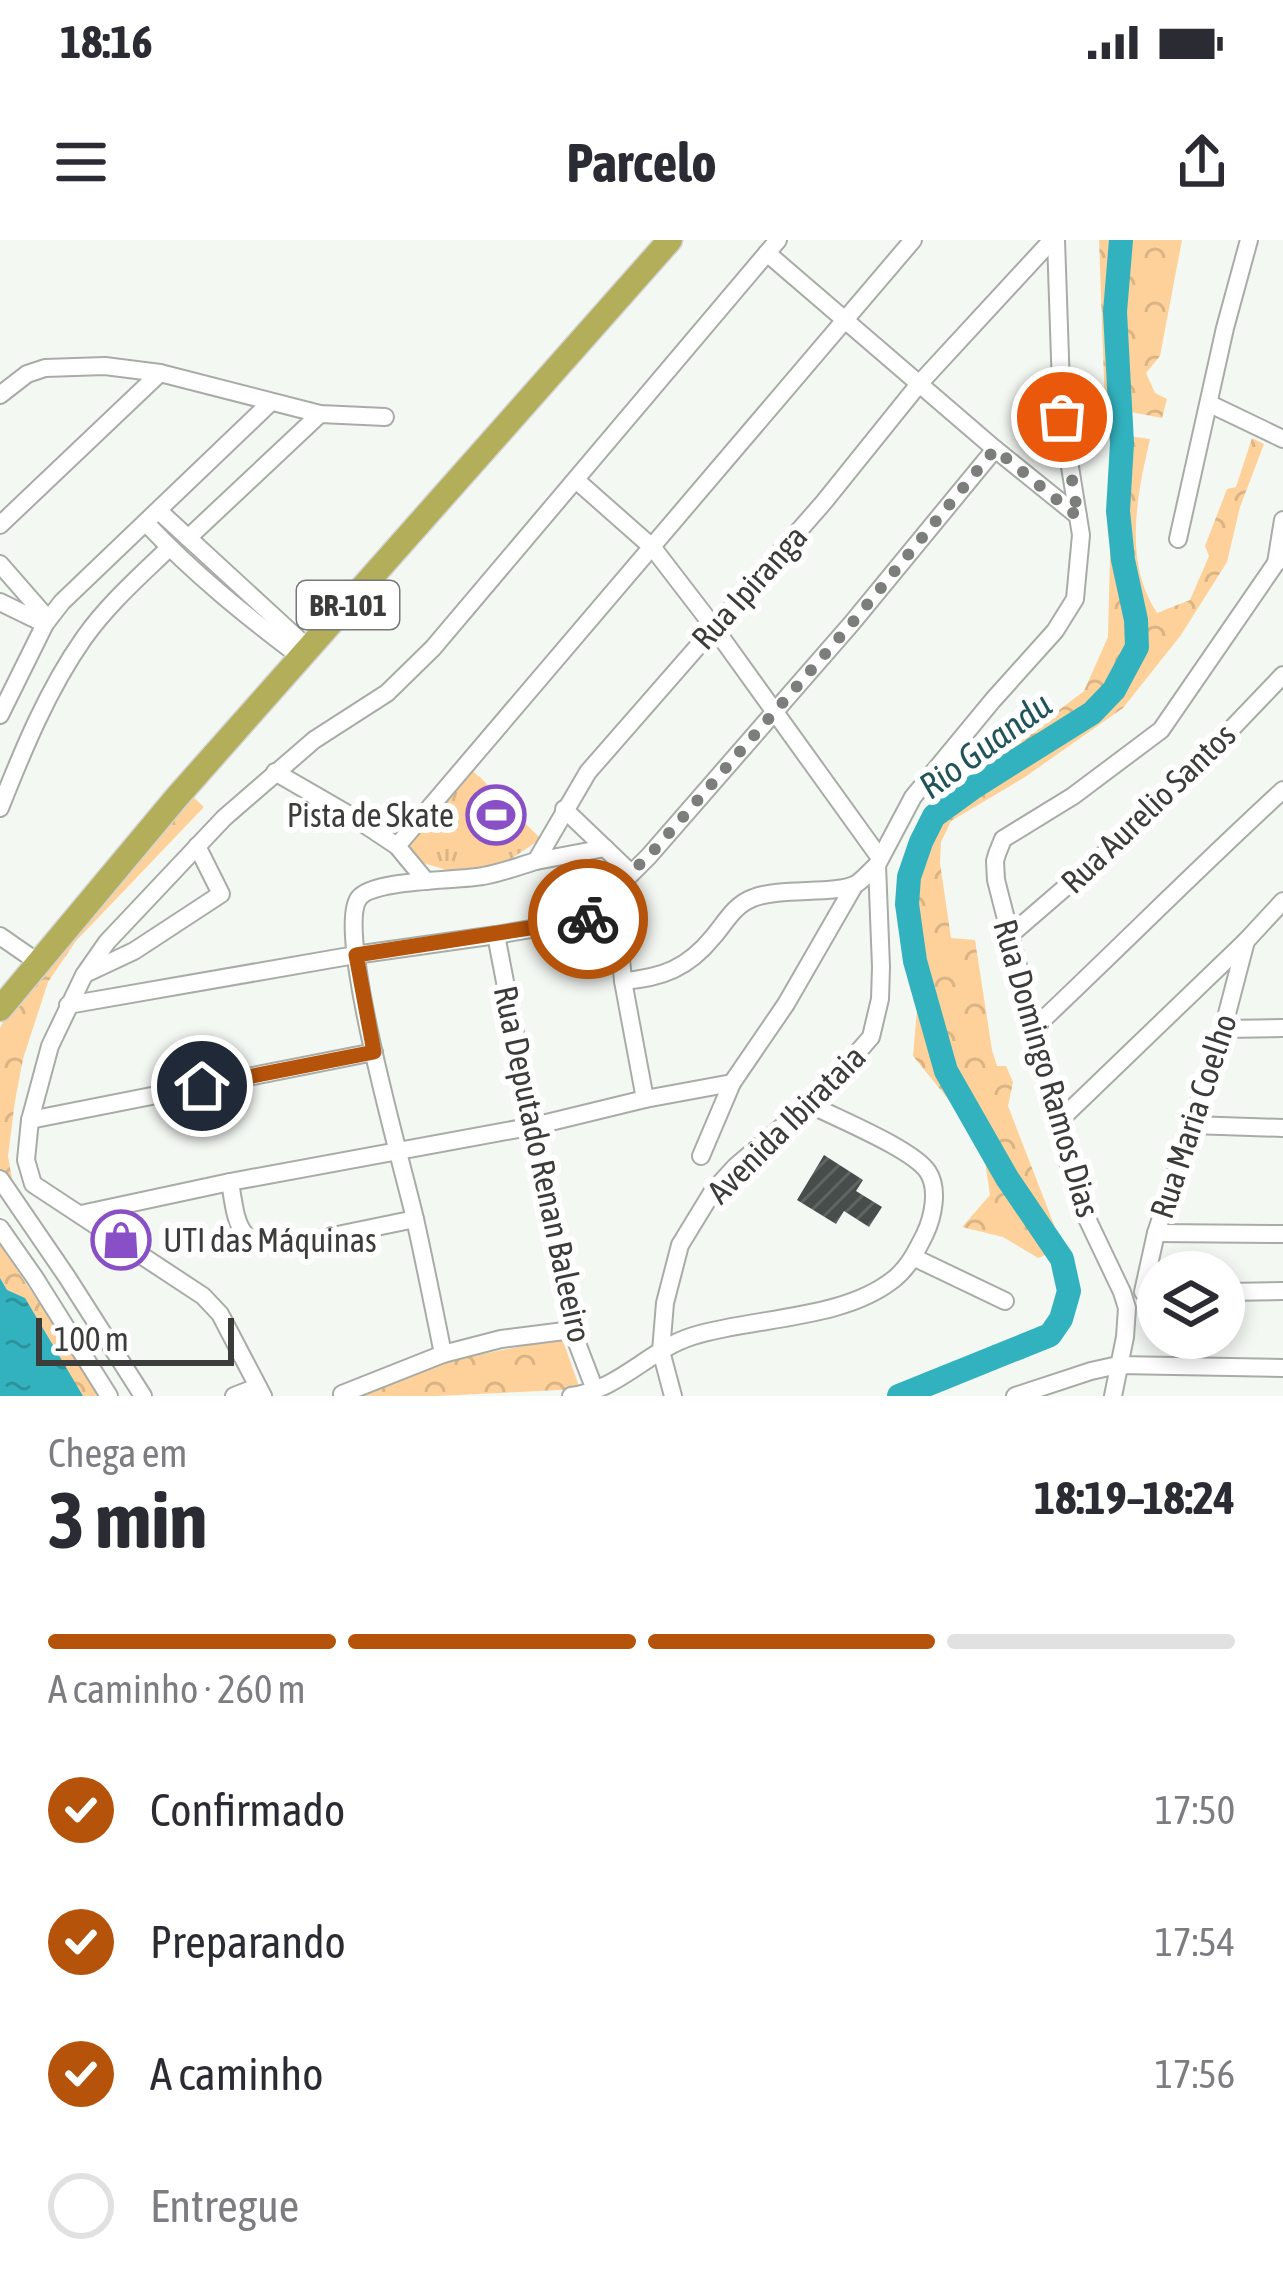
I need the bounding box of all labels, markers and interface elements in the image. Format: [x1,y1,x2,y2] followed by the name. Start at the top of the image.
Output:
[60,16,153,68] text: 18:16
[48,129,114,195] icon: menu
[1169,129,1235,195] icon: share
[566,132,717,193] text: Parcelo
[1011,366,1113,468] pin
[1029,384,1095,450] icon: bag
[684,517,814,657] street label: Rua Ipiranga
[297,581,399,629] road number: BR-101
[911,683,1059,807] water label: Rio Guandu
[1053,715,1243,901] street label: Rua Aurelio Santos
[465,784,527,846] sports icon: Pista de Skate
[287,796,454,834] place label: Pista de Skate
[528,859,648,979] courier
[555,886,621,952] icon: bike
[986,915,1108,1221] street label: Rua Domingo Ramos Dias
[487,982,599,1346] street label: Rua Deputado Renan Baleeiro
[1142,1009,1244,1223] street label: Rua Maria Coelho
[151,1035,253,1137] pin
[699,1037,873,1211] street label: Avenida Ibirataia
[169,1053,235,1119] icon: home
[90,1209,152,1271] shop icon: UTI das Máquinas
[163,1221,377,1259] place label: UTI das Máquinas
[1137,1251,1245,1359] map controls
[1137,1251,1245,1359] button: layers
[36,1312,234,1365] scale bar
[54,1320,129,1358] text: 100 m
[48,1431,187,1475] text: Chega em
[1034,1472,1235,1524] text: 18:19–18:24
[48,1475,207,1565] text: 3 min
[48,1667,306,1711] text: A caminho · 260 m
[48,1777,114,1843] icon: check
[150,1784,345,1836] text: Confirmado
[1155,1788,1235,1832] text: 17:50
[48,1909,114,1975] icon: check
[150,1916,346,1968] text: Preparando
[1155,1920,1235,1964] text: 17:54
[48,2041,114,2107] icon: check
[150,2048,323,2100] text: A caminho
[1155,2052,1235,2096] text: 17:56
[150,2180,299,2232] text: Entregue

